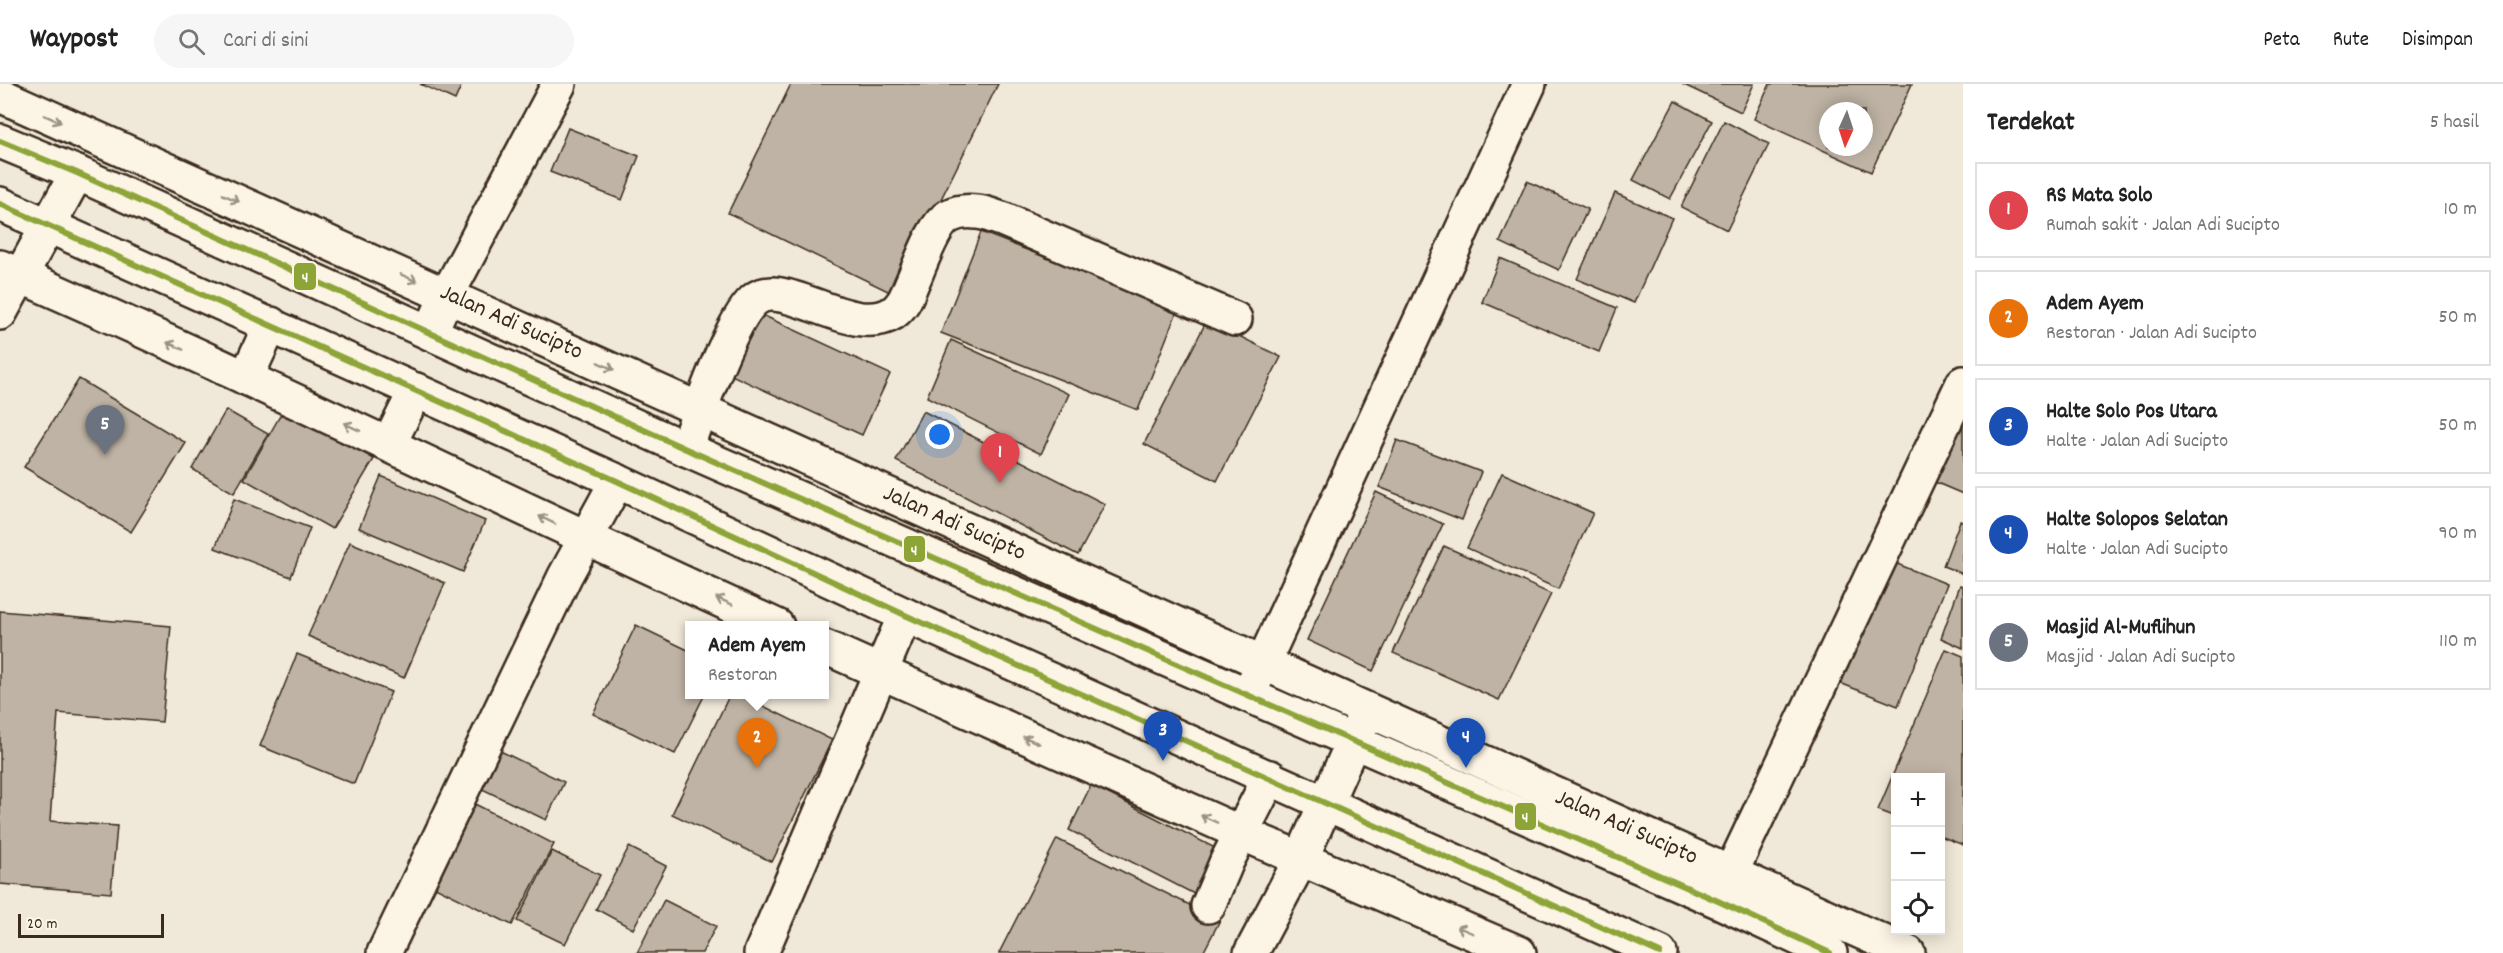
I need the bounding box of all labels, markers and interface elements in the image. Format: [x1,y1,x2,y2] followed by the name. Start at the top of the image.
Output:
[154,14,574,68] search box
[30,21,118,61] text: Waypost
[175,25,208,58] icon: search
[223,26,308,57] text: Cari di sini
[2263,26,2300,56] text: Peta
[2333,26,2369,56] text: Rute
[2402,26,2473,56] text: Disimpan
[1819,102,1873,156] north arrow
[1987,105,2075,142] text: Terdekat
[2430,109,2479,137] text: 5 hasil
[44,113,62,125] one-way arrow
[2046,181,2153,212] text: RS Mata Solo
[222,193,240,204] one-way arrow
[2006,196,2011,224] text: 1
[2443,196,2477,224] text: 10 m
[2046,212,2280,240] text: Rumah sakit · Jalan Adi Sucipto
[293,262,317,291] line badge: 4
[302,267,308,290] text: 4
[400,272,418,284] one-way arrow
[434,276,588,370] street label: Jalan Adi Sucipto
[2046,289,2144,320] text: Adem Ayem
[2004,304,2013,332] text: 2
[2439,304,2477,332] text: 50 m
[2046,320,2257,348] text: Restoran · Jalan Adi Sucipto
[166,339,184,351] one-way arrow
[597,361,615,373] one-way arrow
[2046,397,2217,428] text: Halte Solo Pos Utara
[86,406,124,455] pin: 5
[2004,412,2013,440] text: 3
[2439,412,2477,440] text: 50 m
[343,420,361,432] one-way arrow
[925,420,954,449] your location
[2046,428,2228,456] text: Halte · Jalan Adi Sucipto
[980,434,1020,483] pin: 1
[877,477,1031,571] street label: Jalan Adi Sucipto
[2046,505,2228,536] text: Halte Solopos Selatan
[538,514,556,526] one-way arrow
[2004,520,2013,548] text: 4
[2439,520,2477,548] text: 90 m
[903,535,926,563] line badge: 4
[2046,536,2228,564] text: Halte · Jalan Adi Sucipto
[911,540,917,563] text: 4
[715,595,733,606] one-way arrow
[2046,613,2196,644] text: Masjid Al-Muflihun
[685,621,829,699] popup
[2004,628,2013,656] text: 5
[2439,628,2477,656] text: 110 m
[708,631,806,662] text: Adem Ayem
[2046,644,2235,672] text: Masjid · Jalan Adi Sucipto
[708,662,777,690] text: Restoran
[1144,712,1182,761] pin: 3
[738,718,777,768] pin: 2
[1446,718,1486,768] pin: 4
[1023,733,1041,745] one-way arrow
[1891,773,1945,935] map controls
[1891,773,1945,827] button: +
[1549,781,1703,875] street label: Jalan Adi Sucipto
[1514,802,1537,831] line badge: 4
[1522,807,1528,830] text: 4
[1201,813,1219,824] one-way arrow
[1891,827,1945,881] button: −
[1891,881,1945,935] button: locate
[18,911,164,938] scale bar
[27,913,57,936] text: 20 m
[1457,924,1475,935] one-way arrow

